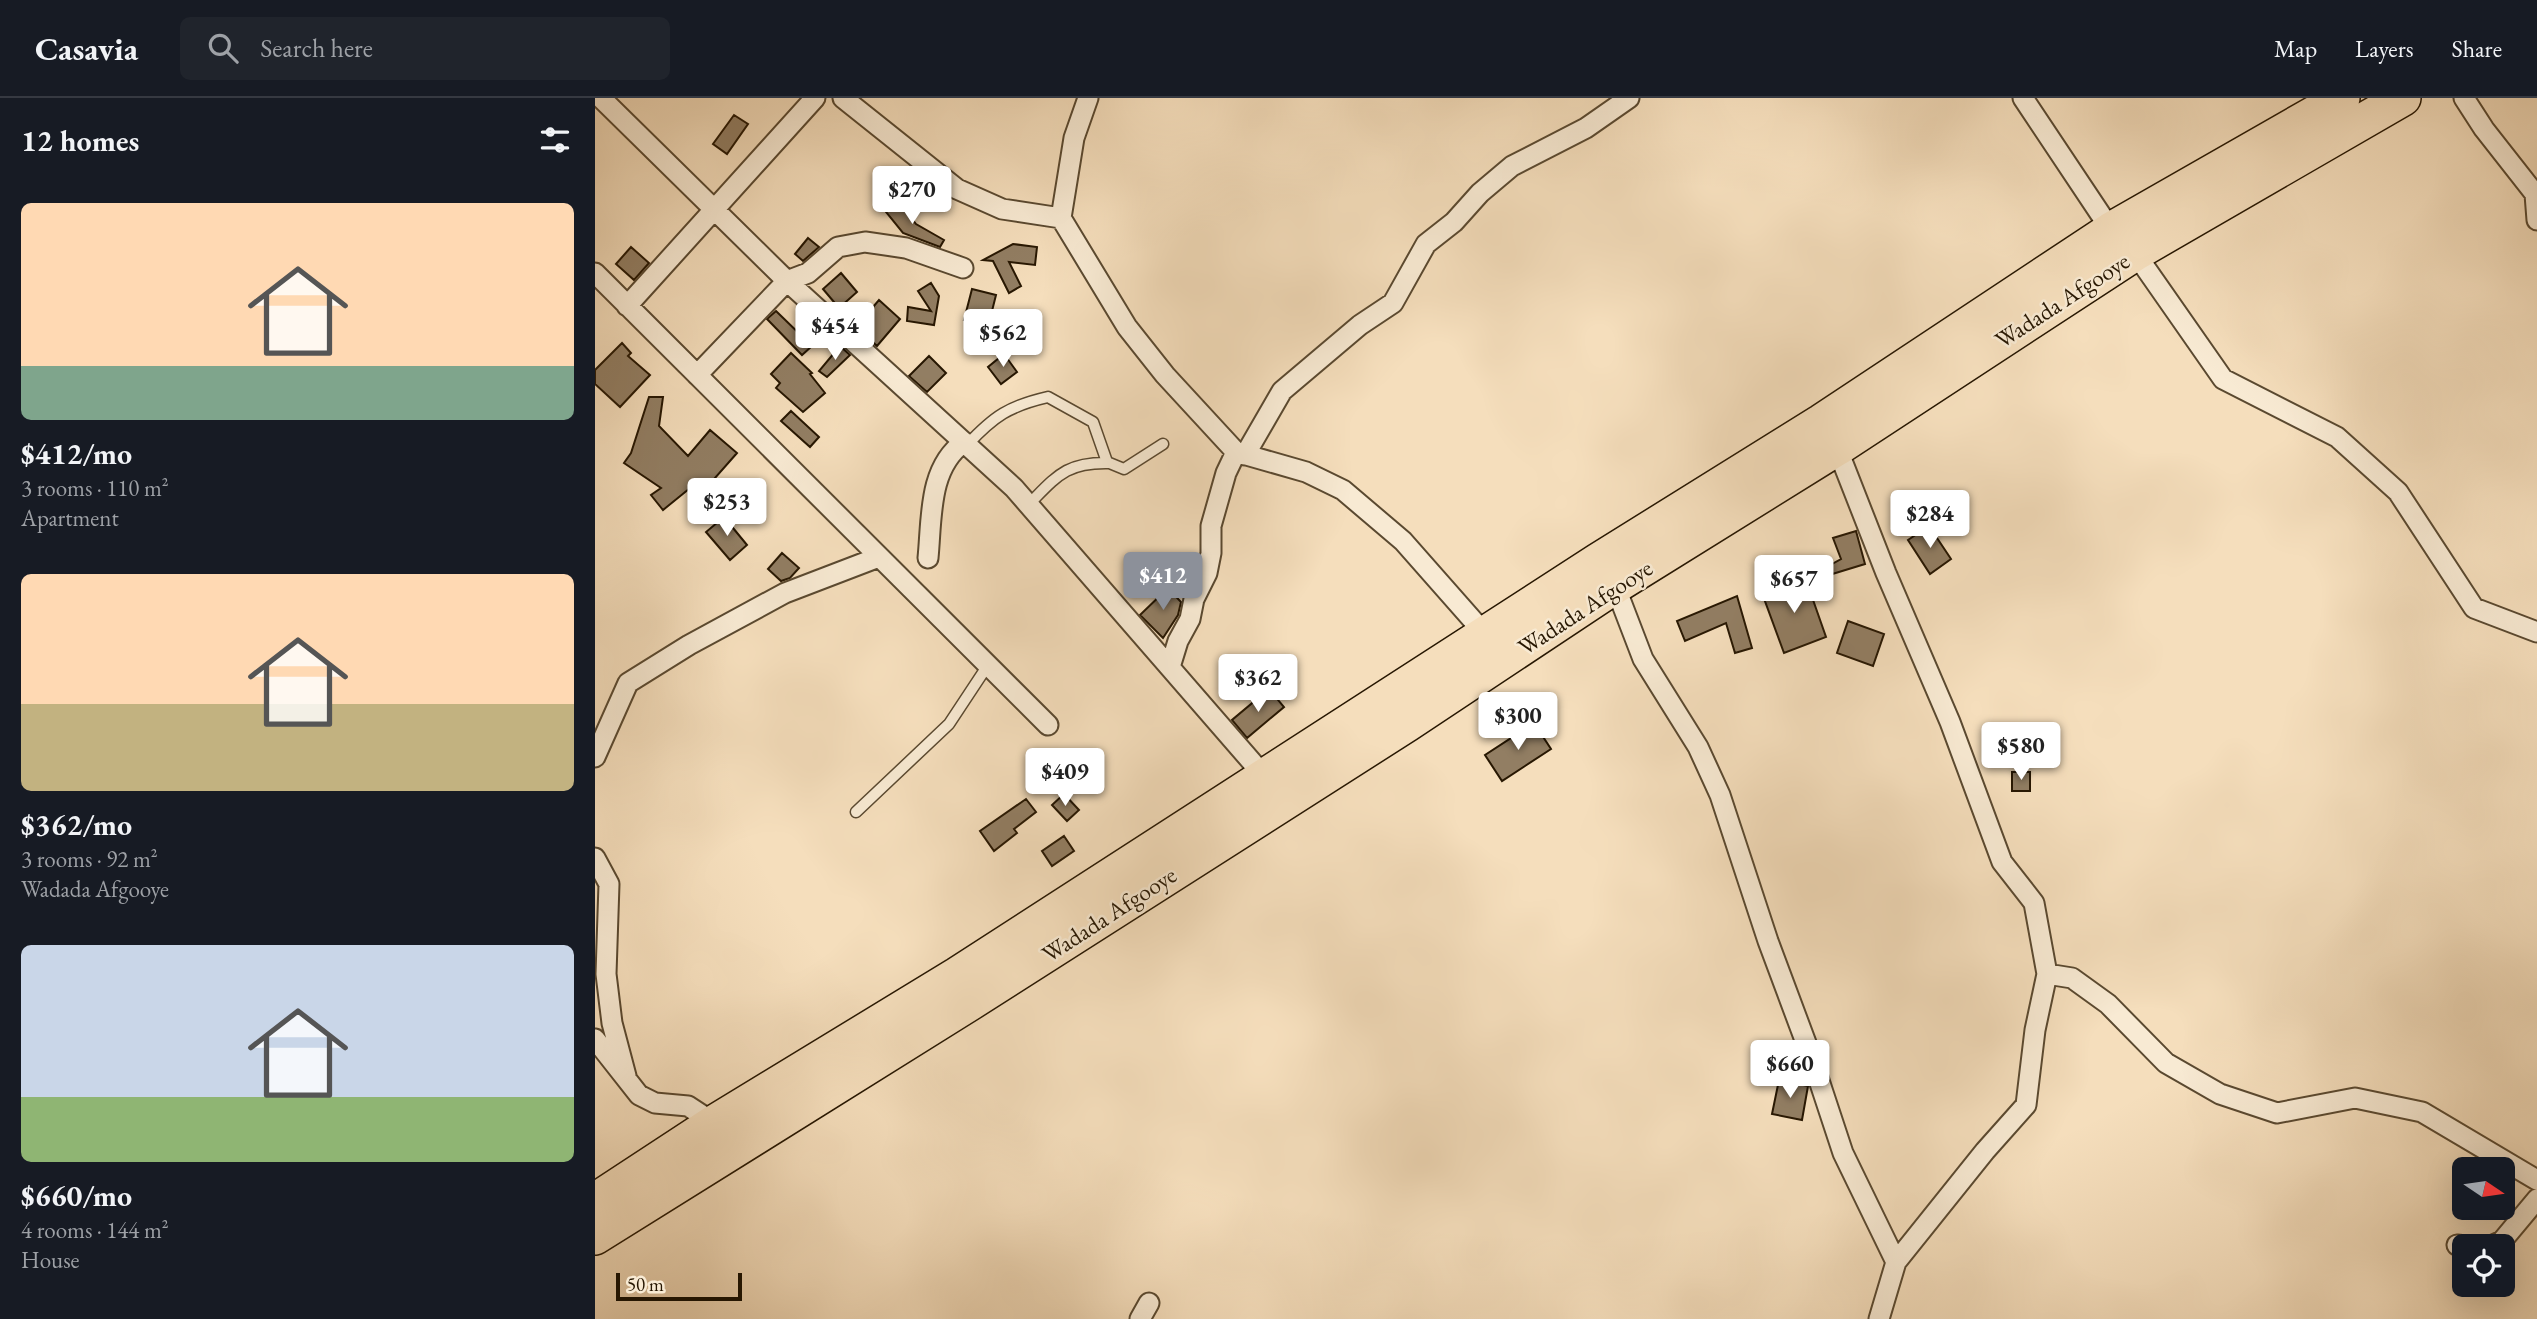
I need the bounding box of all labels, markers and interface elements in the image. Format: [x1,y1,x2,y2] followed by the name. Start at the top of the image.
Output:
[180,17,670,80] search box
[35,27,138,70] text: Casavia
[204,29,242,67] icon: search
[260,31,373,65] text: Search here
[2274,33,2317,64] text: Map
[2355,33,2414,64] text: Layers
[2452,33,2502,64] text: Share
[21,121,139,160] text: 12 homes
[536,121,574,159] icon: filters
[871,166,953,226] pin: $270
[888,174,936,204] text: $270
[1989,245,2135,355] street label: Wadada Afgooye
[235,248,361,374] icon: home
[794,302,876,362] pin: $454
[811,310,859,340] text: $454
[962,310,1044,369] pin: $562
[979,317,1027,347] text: $562
[21,434,132,473] text: $412/mo
[21,473,169,503] text: 3 rooms · 110 m²
[686,478,768,538] pin: $253
[703,486,751,516] text: $253
[1889,490,1971,550] pin: $284
[1906,498,1954,528] text: $284
[21,503,119,533] text: Apartment
[1122,552,1204,612] pin: $412
[1512,552,1658,662] street label: Wadada Afgooye
[1753,556,1835,615] pin: $657
[1139,560,1187,590] text: $412
[1770,563,1818,593] text: $657
[235,619,361,745] icon: home
[1217,654,1299,714] pin: $362
[1234,662,1282,692] text: $362
[1477,692,1559,752] pin: $300
[1494,700,1542,730] text: $300
[1980,722,2062,782] pin: $580
[1997,730,2045,760] text: $580
[1024,748,1106,808] pin: $409
[1041,756,1089,786] text: $409
[21,805,132,844] text: $362/mo
[21,844,158,874] text: 3 rooms · 92 m²
[1036,859,1182,969] street label: Wadada Afgooye
[21,874,169,904] text: Wadada Afgooye
[235,990,361,1116] icon: home
[1749,1040,1831,1100] pin: $660
[1766,1048,1814,1078] text: $660
[2452,1157,2515,1220] north arrow
[2452,1157,2515,1297] map controls
[21,1176,132,1215] text: $660/mo
[21,1215,169,1245] text: 4 rooms · 144 m²
[2452,1234,2515,1297] button: locate
[21,1245,80,1275] text: House
[616,1270,742,1302] scale bar
[627,1272,664,1297] text: 50 m

